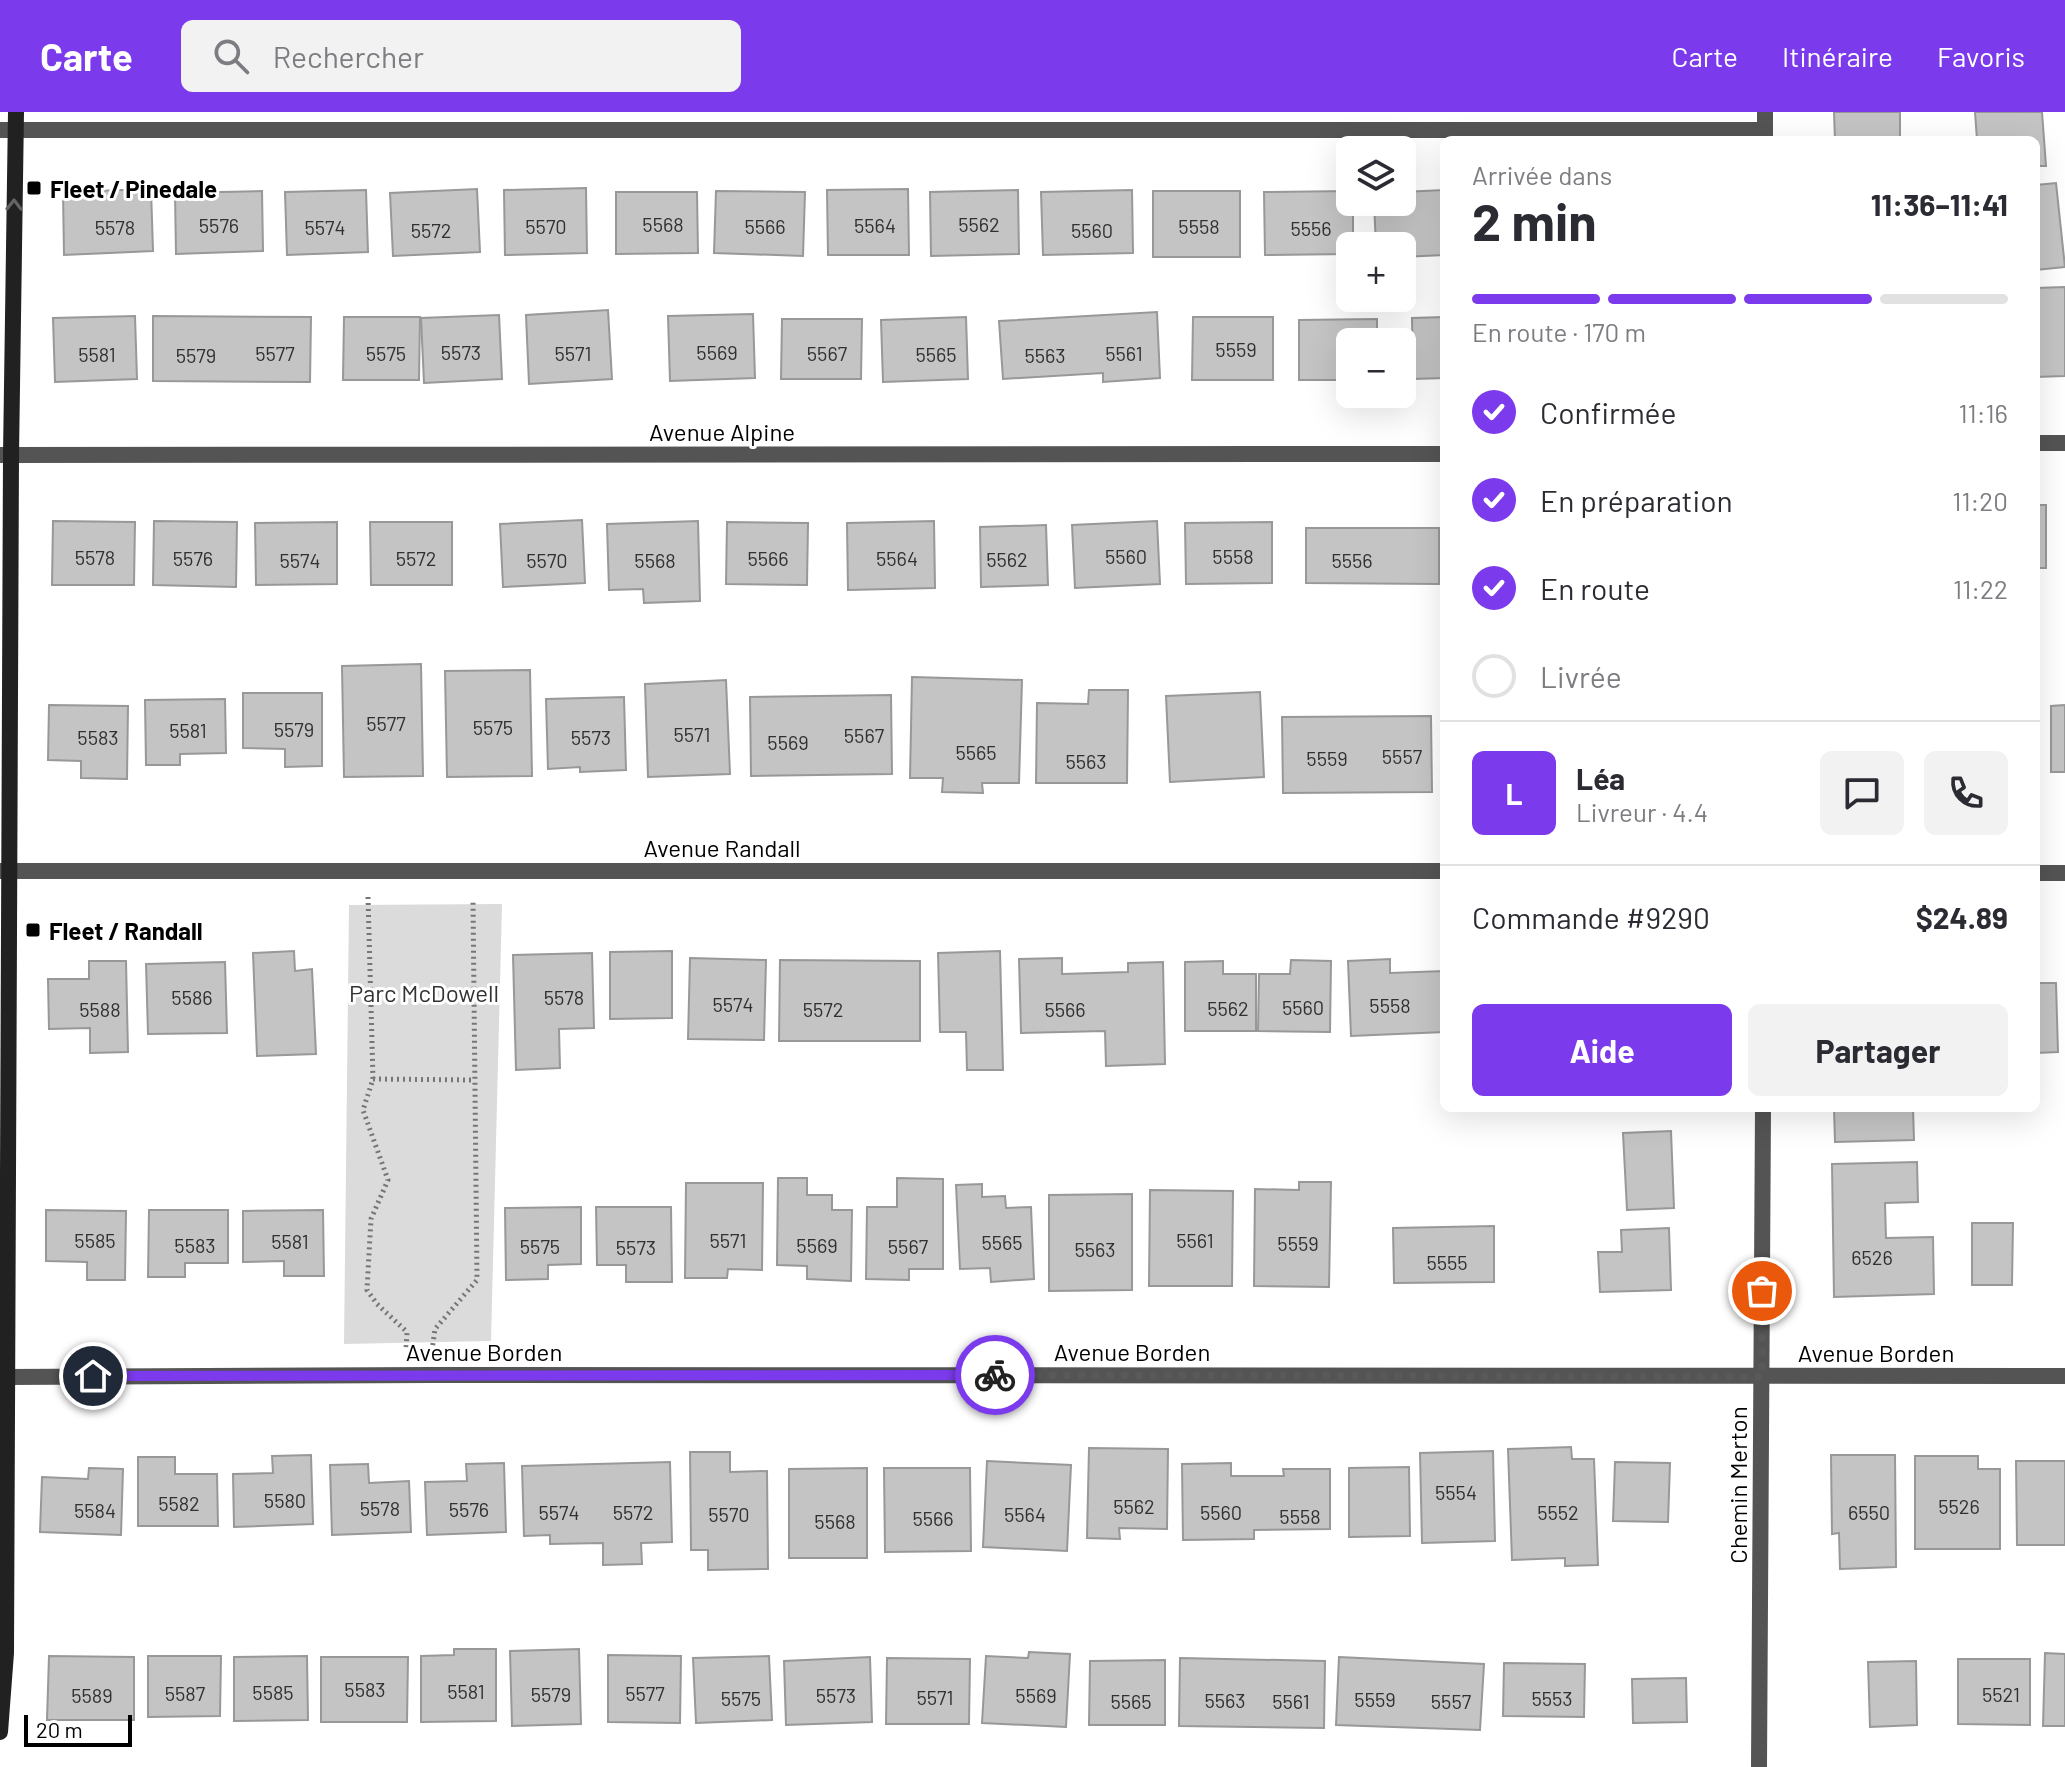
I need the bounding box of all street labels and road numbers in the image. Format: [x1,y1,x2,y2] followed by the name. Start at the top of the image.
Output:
[649,417,795,446] street label: Avenue Alpine
[643,833,801,862] street label: Avenue Randall
[406,1337,562,1366] street label: Avenue Borden
[1054,1337,1210,1366] street label: Avenue Borden
[1798,1338,1954,1367] street label: Avenue Borden
[1723,1406,1752,1564] street label: Chemin Merton

